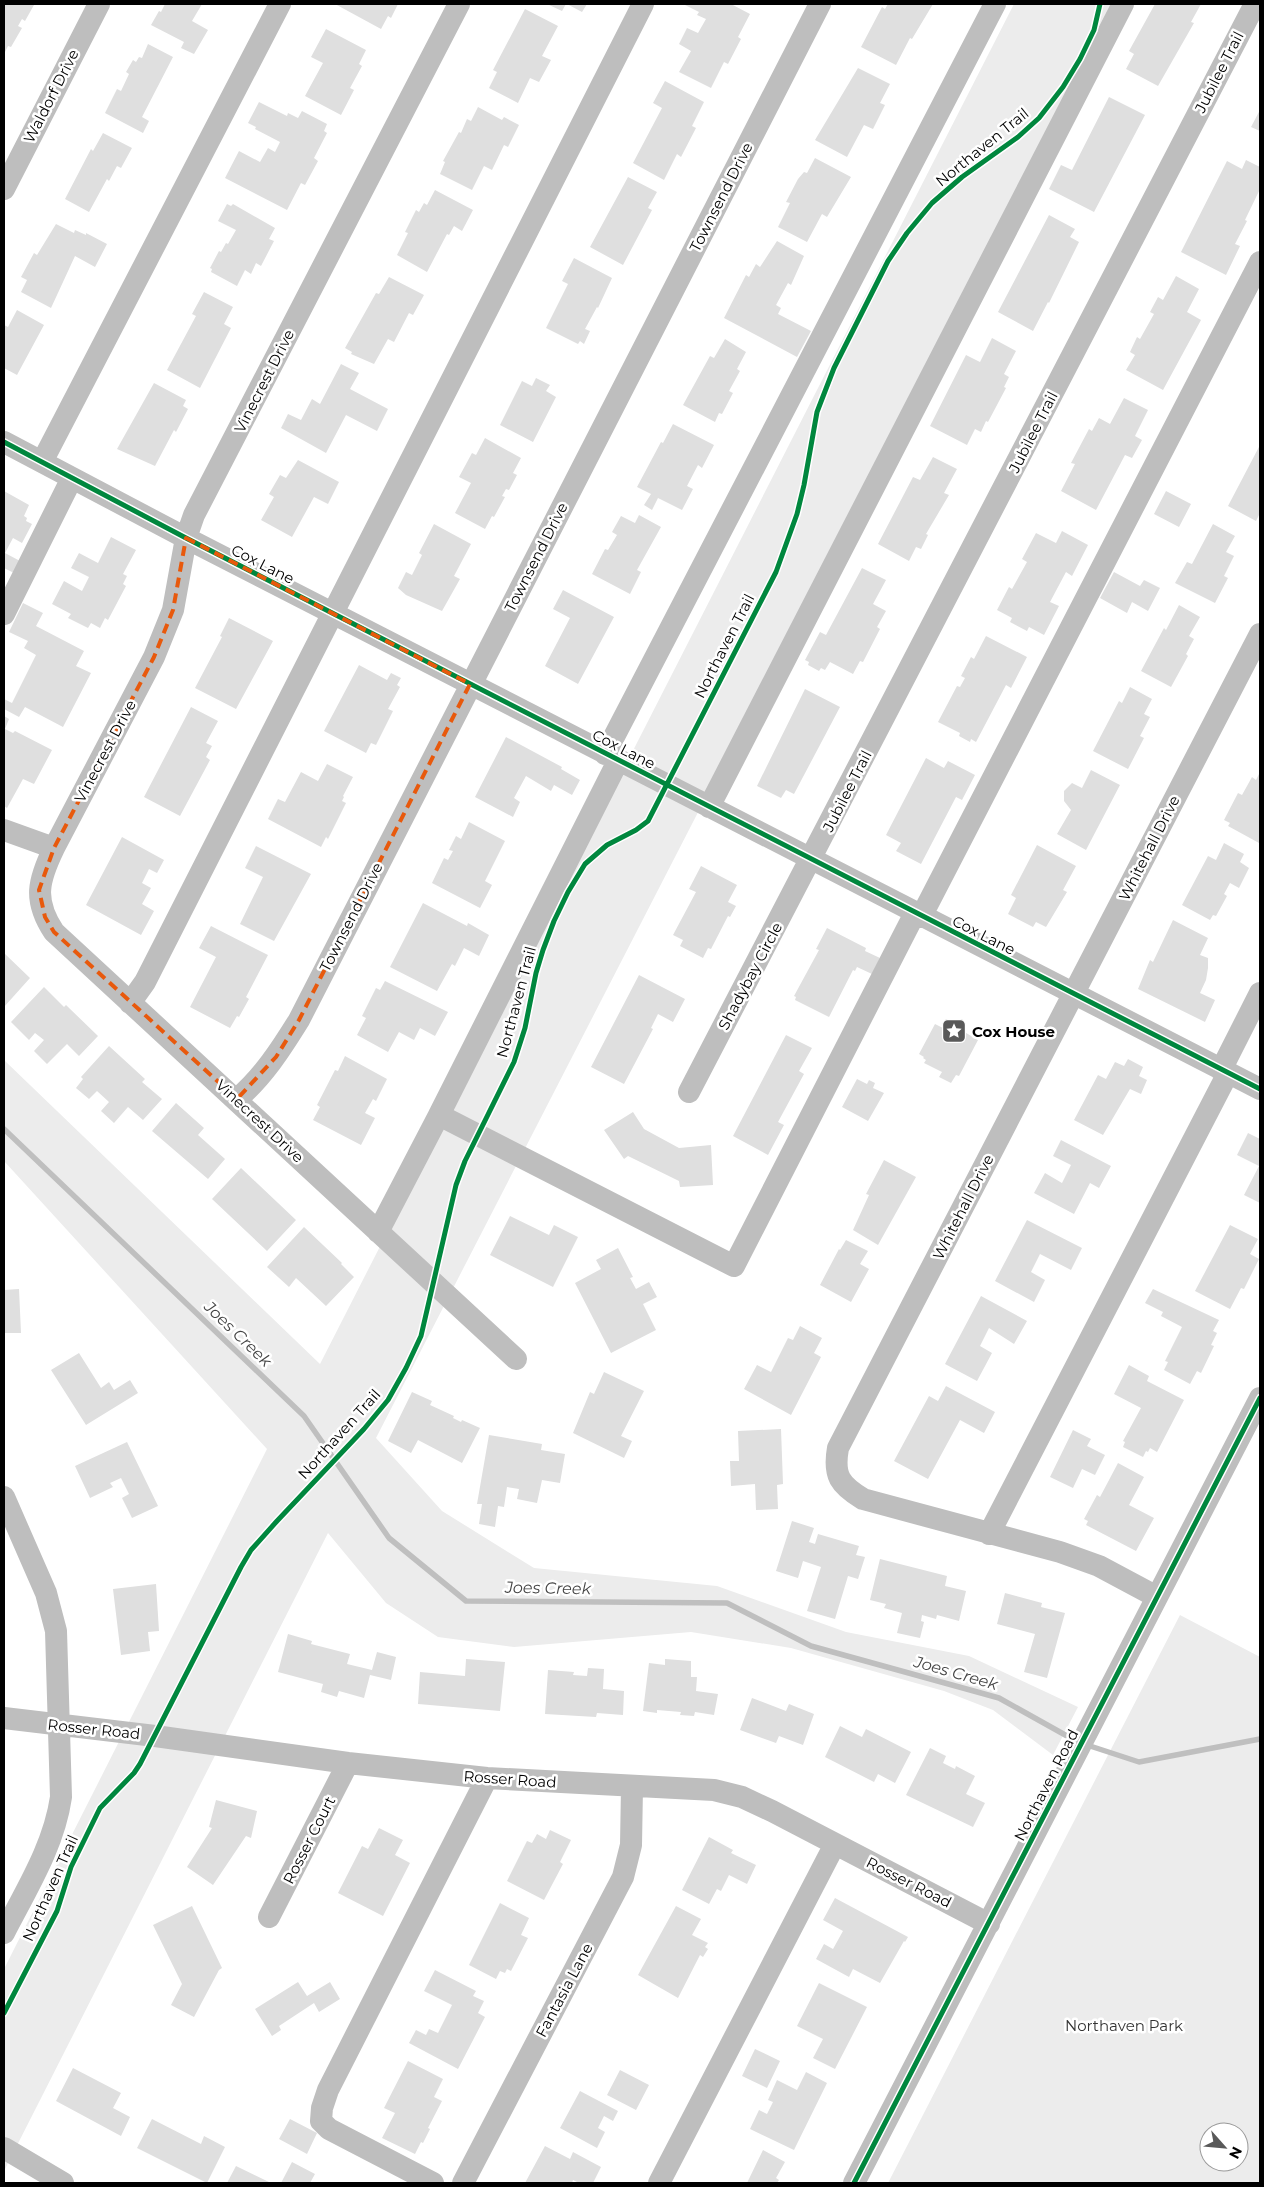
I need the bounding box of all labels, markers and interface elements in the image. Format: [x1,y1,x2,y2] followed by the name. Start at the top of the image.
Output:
[1190,28,1248,117] street label: Jubilee Trail
[19,46,83,146] street label: Waldorf Drive
[932,104,1032,190] street label: Northaven Trail
[685,139,757,255] street label: Townsend Drive
[230,326,298,436] street label: Vinecrest Drive
[1004,388,1062,477] street label: Jubilee Trail
[500,499,572,615] street label: Townsend Drive
[228,540,298,588] street label: Cox Lane
[690,591,758,701] street label: Northaven Trail
[70,696,140,806] street label: Vinecrest Drive
[589,725,659,773] street label: Cox Lane
[818,747,876,836] street label: Jubilee Trail
[1114,792,1184,904] street label: Whitehall Drive
[315,859,387,975] street label: Townsend Drive
[949,911,1019,959] street label: Cox Lane
[714,919,786,1033] street label: Shadybay Circle
[492,944,540,1060] street label: Northaven Trail
[941,1018,967,1044] place icon: Cox House
[972,1022,1055,1041] place label: Cox House
[212,1075,308,1167] street label: Vinecrest Drive
[928,1151,998,1263] street label: Whitehall Drive
[200,1297,277,1372] water label: Joes Creek
[294,1385,384,1483] street label: Northaven Trail
[504,1578,593,1598] water label: Joes Creek
[911,1652,1001,1694] water label: Joes Creek
[47,1715,141,1743] street label: Rosser Road
[1010,1726,1082,1844] street label: Northaven Road
[463,1766,557,1792] street label: Rosser Road
[279,1793,339,1887] street label: Rosser Court
[18,1832,82,1944] street label: Northaven Trail
[863,1852,955,1912] street label: Rosser Road
[531,1940,597,2040] street label: Fantasia Lane
[1065,2016,1183,2035] park label: Northaven Park
[1199,2122,1249,2172] north arrow
[1225,2144,1246,2162] text: N

